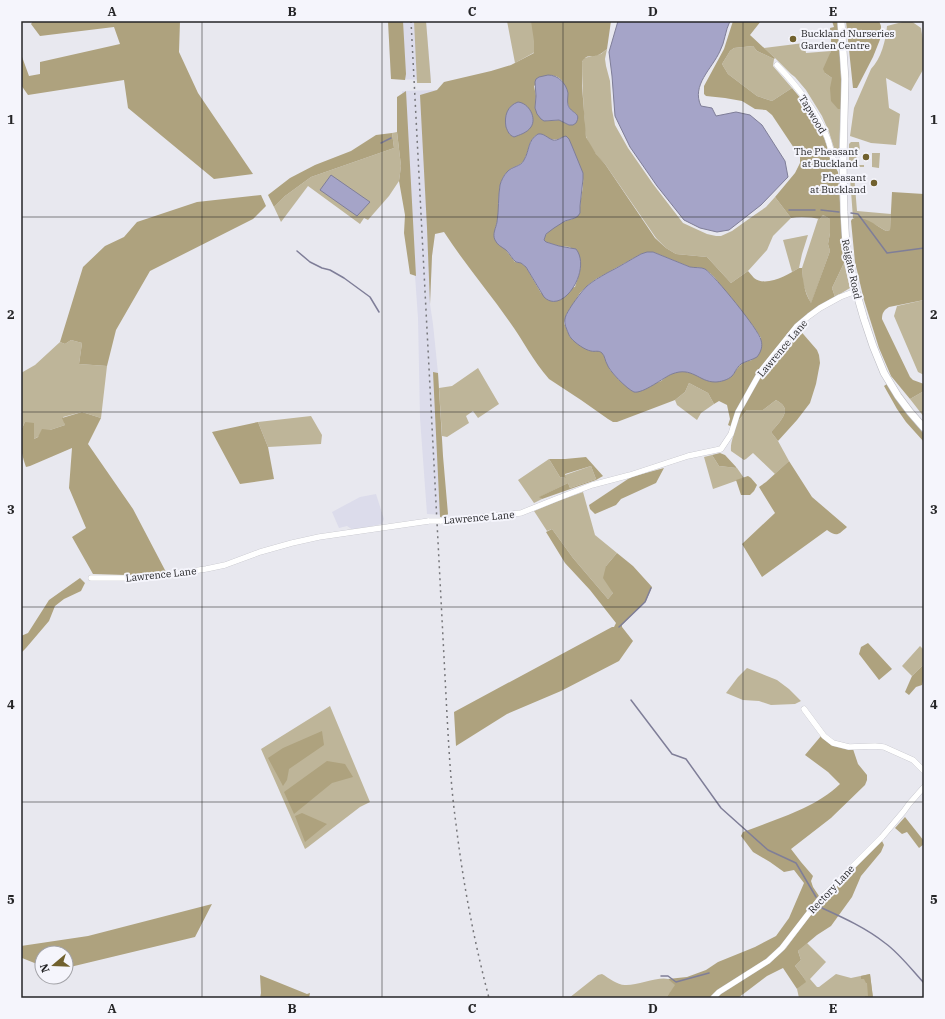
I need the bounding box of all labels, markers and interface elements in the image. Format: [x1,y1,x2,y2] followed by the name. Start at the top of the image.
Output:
[107,3,117,20] text: A
[287,3,297,20] text: B
[468,3,477,20] text: C
[648,3,658,20] text: D
[829,3,837,20] text: E
[801,27,895,52] place label: Buckland Nurseries Garden Centre
[788,34,798,44] marker: Buckland Nurseries Garden Centre
[796,93,829,136] street label: Tapwood
[7,111,15,128] text: 1
[930,111,938,128] text: 1
[794,145,858,170] place label: The Pheasant at Buckland
[861,152,871,162] marker: The Pheasant at Buckland
[810,171,866,196] place label: Pheasant at Buckland
[869,178,879,188] marker: Pheasant at Buckland
[839,238,864,300] street label: Reigate Road
[7,306,15,323] text: 2
[930,306,938,323] text: 2
[755,317,810,380] street label: Lawrence Lane
[7,501,15,518] text: 3
[930,501,938,518] text: 3
[443,508,515,527] street label: Lawrence Lane
[125,564,197,585] street label: Lawrence Lane
[7,696,15,713] text: 4
[930,696,938,713] text: 4
[806,862,857,916] street label: Rectory Lane
[7,891,15,908] text: 5
[930,891,938,908] text: 5
[34,945,74,985] north arrow
[36,962,53,975] text: N
[107,1000,117,1017] text: A
[287,1000,297,1017] text: B
[468,1000,477,1017] text: C
[648,1000,658,1017] text: D
[829,1000,837,1017] text: E

